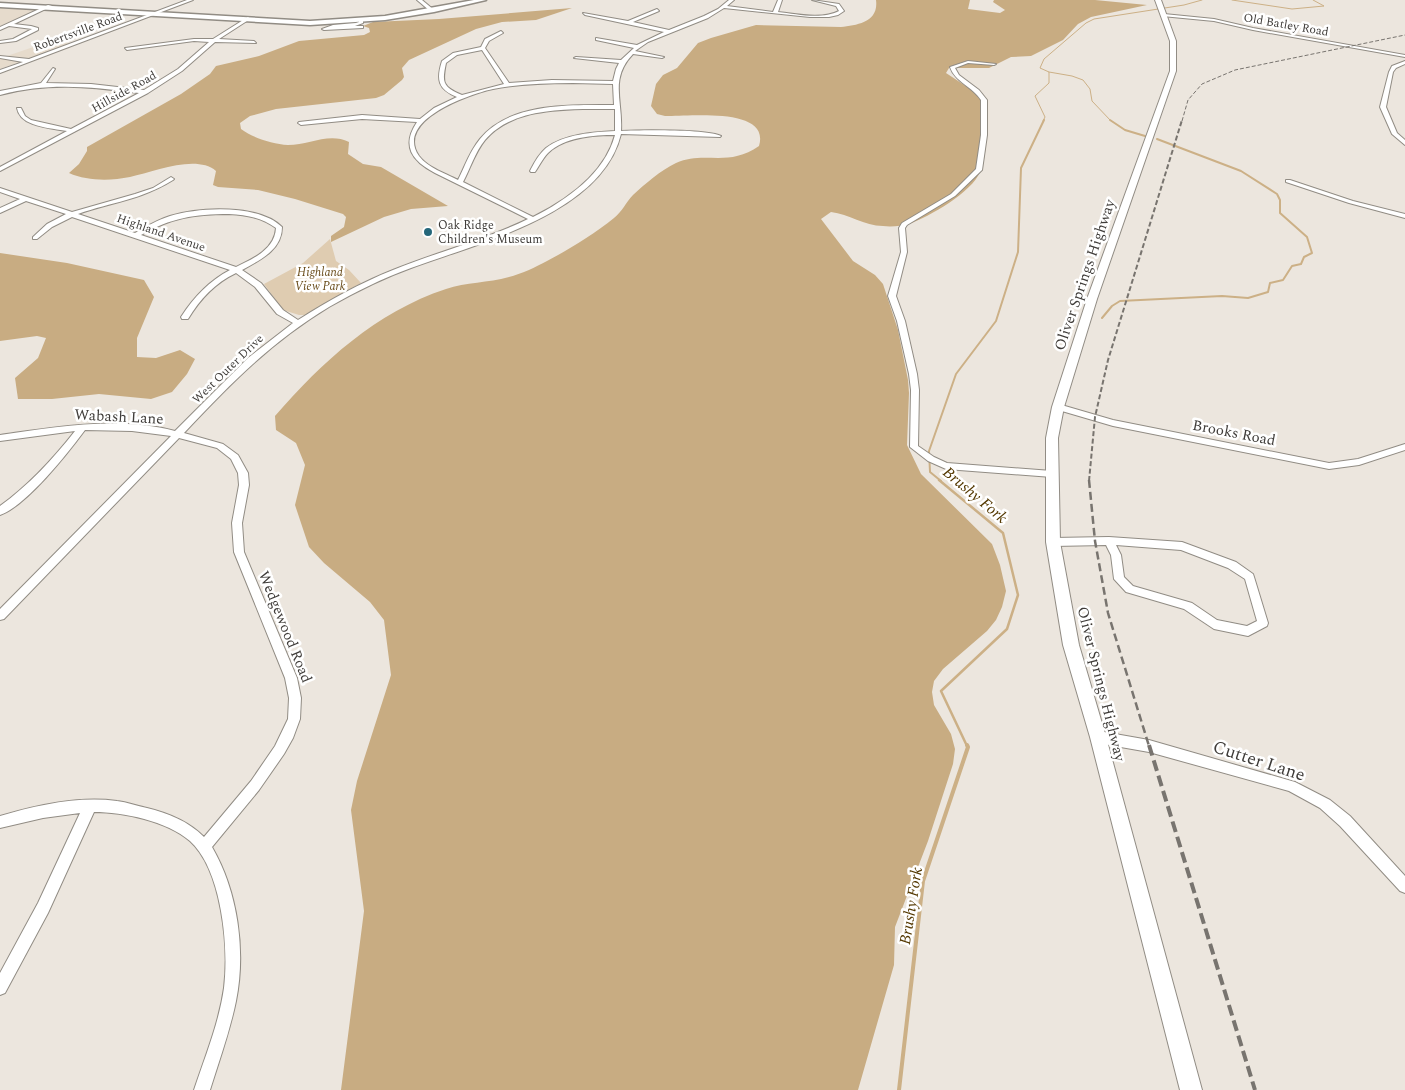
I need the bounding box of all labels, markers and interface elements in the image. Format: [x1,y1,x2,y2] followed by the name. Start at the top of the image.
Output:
[31,7,125,57] street label: Robertsville Road
[1242,8,1330,42] street label: Old Batley Road
[88,66,160,118] street label: Hillside Road
[1048,196,1122,354] street label: Oliver Springs Highway
[114,209,208,257] street label: Highland Avenue
[438,216,543,249] place label: Oak Ridge Children's Museum
[422,226,434,238] marker: Oak Ridge Children's Museum
[295,263,346,296] park label: Highland View Park
[188,330,268,408] street label: West Outer Drive
[74,403,164,431] street label: Wabash Lane
[1190,414,1278,452] street label: Brooks Road
[937,461,1013,530] water label: Brushy Fork
[252,568,318,686] street label: Wedgewood Road
[1071,604,1132,765] street label: Oliver Springs Highway
[1209,733,1309,789] street label: Cutter Lane
[893,865,929,946] water label: Brushy Fork

